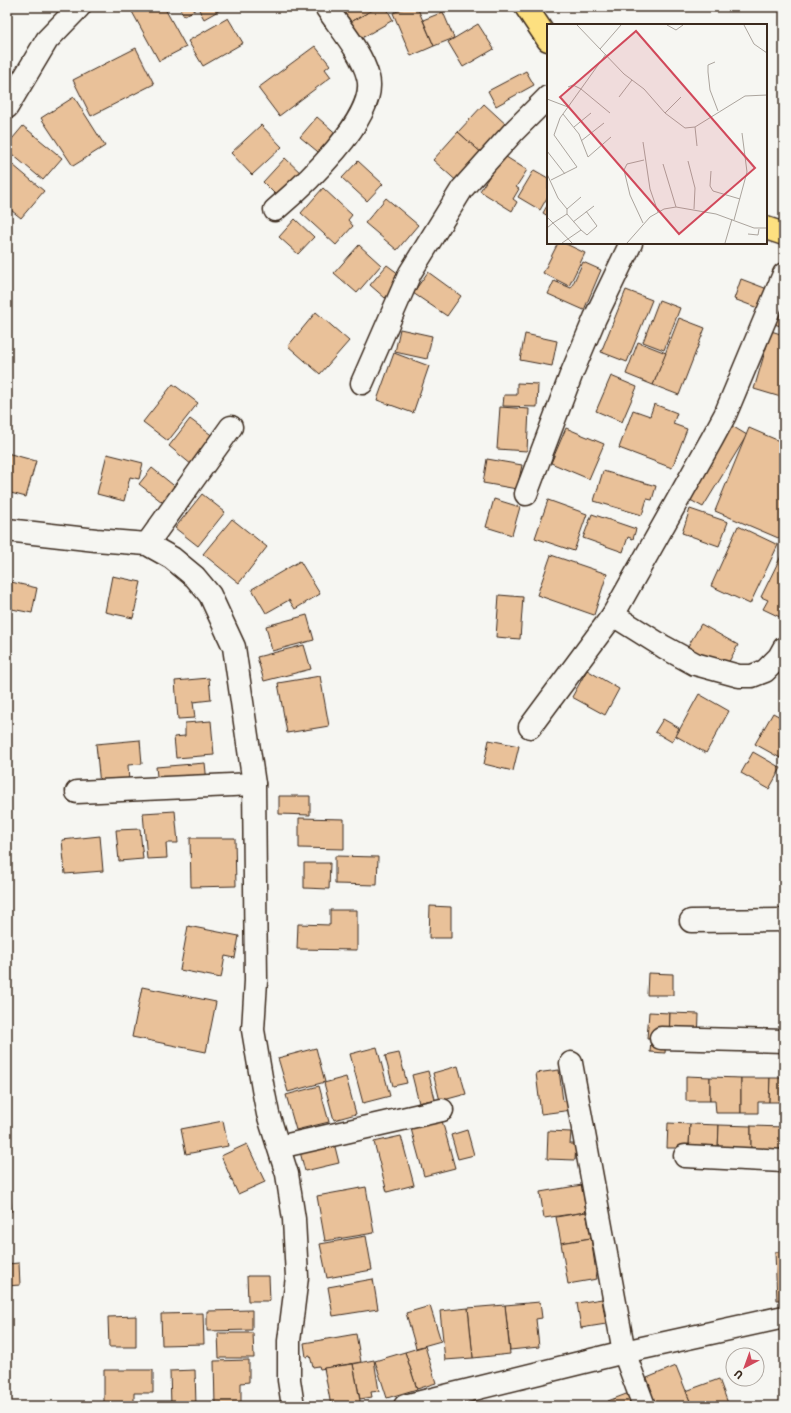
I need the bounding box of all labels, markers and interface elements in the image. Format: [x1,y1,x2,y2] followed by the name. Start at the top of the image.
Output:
[547,24,767,244] inset map
[725,1347,765,1387] north arrow
[731,1366,747,1382] text: U

